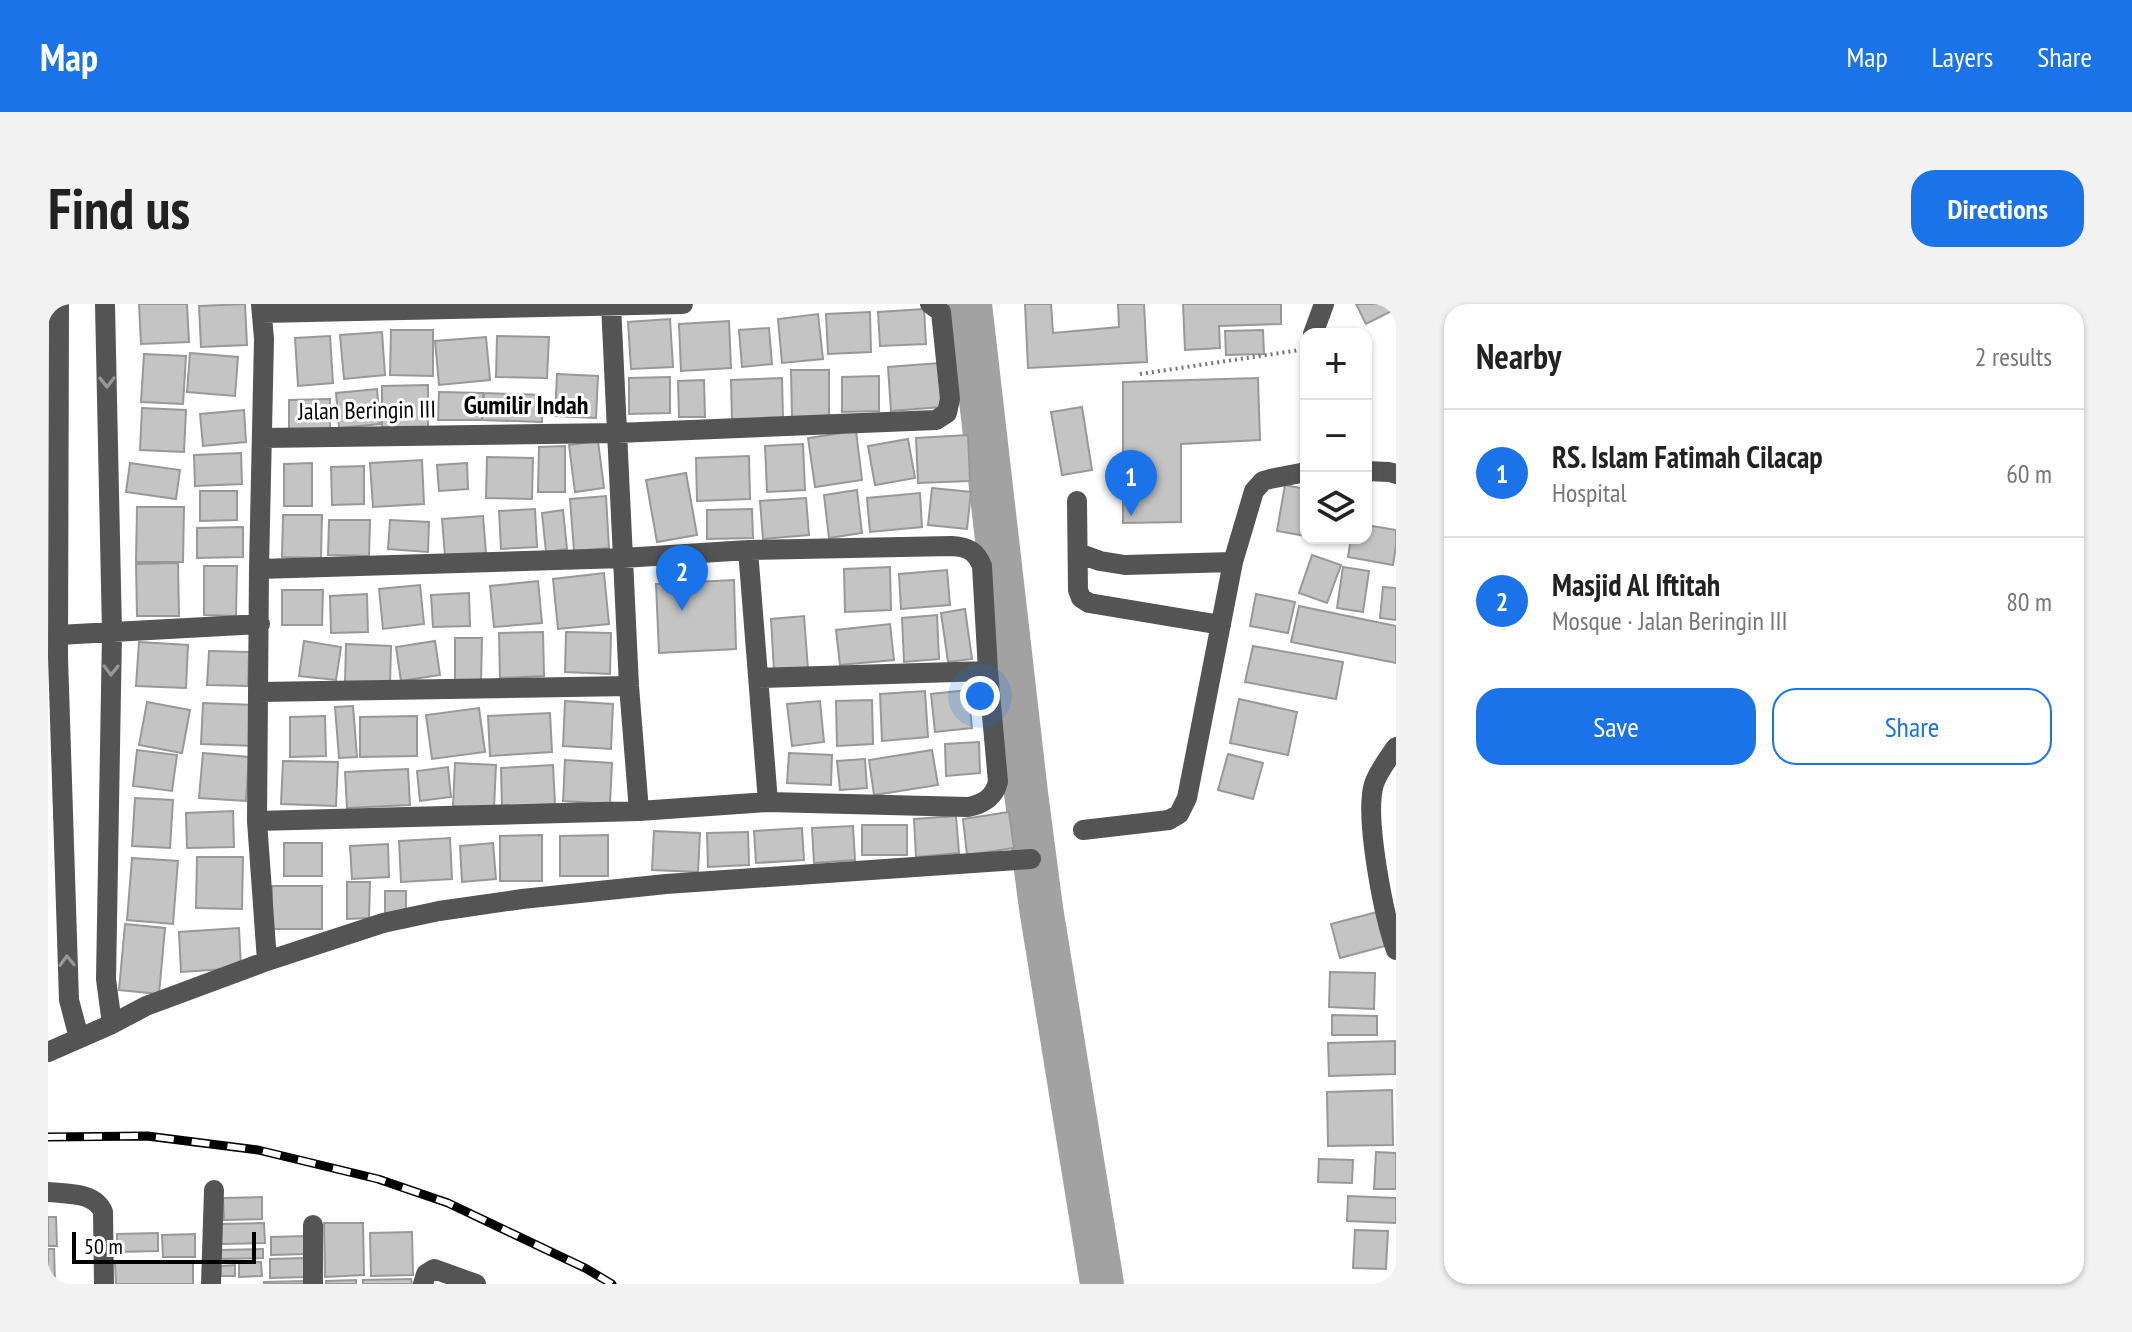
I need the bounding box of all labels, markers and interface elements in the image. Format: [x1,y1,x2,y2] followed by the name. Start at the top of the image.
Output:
[40,32,98,81] text: Map
[1846,38,1888,75] text: Map
[1932,38,1993,75] text: Layers
[2037,38,2092,75] text: Share
[1911,170,2084,247] button: Directions
[48,172,190,244] text: Find us
[1300,328,1372,544] map controls
[1300,328,1372,400] button: +
[1476,334,1561,378] text: Nearby
[1975,340,2052,373] text: 2 results
[98,376,115,389] one-way arrow
[464,388,588,421] district label: Gumilir Indah
[297,393,436,427] street label: Jalan Beringin III
[1300,400,1372,472] button: −
[1552,437,1823,476] text: RS. Islam Fatimah Cilacap
[1105,450,1157,516] pin: 1
[1496,457,1508,490] text: 1
[2006,457,2052,490] text: 60 m
[1300,472,1372,544] button: layers
[1552,476,1627,509] text: Hospital
[656,545,708,611] pin: 2
[1552,565,1720,604] text: Masjid Al Iftitah
[1496,585,1508,618] text: 2
[2006,585,2052,618] text: 80 m
[1552,604,1788,637] text: Mosque · Jalan Beringin III
[103,664,120,677] one-way arrow
[960,676,1000,716] your location
[1476,688,1756,765] button: Save
[1772,688,2052,765] button: Share
[59,954,76,967] one-way arrow
[72,1228,256,1264] scale bar
[84,1232,123,1260] text: 50 m

